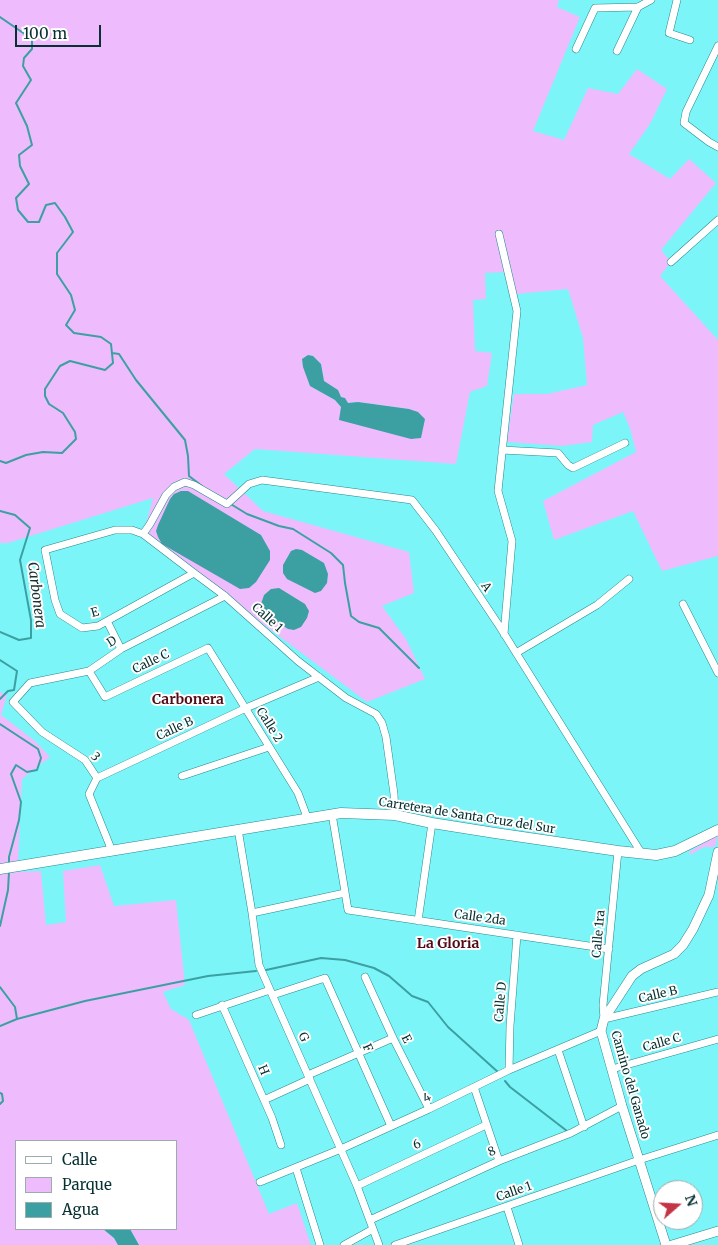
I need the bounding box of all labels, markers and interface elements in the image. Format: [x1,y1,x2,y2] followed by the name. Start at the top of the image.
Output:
[18,15,104,47] scale bar
[23,24,67,43] text: 100 m
[24,561,48,629] water label: Carbonera
[478,579,494,595] street label: A
[249,600,285,636] street label: Calle 1
[89,605,101,621] street label: E
[104,634,120,650] street label: D
[130,647,172,677] street label: Calle C
[152,692,224,708] district label: Carbonera
[253,705,285,745] street label: Calle 2
[154,714,196,744] street label: Calle B
[87,750,103,764] street label: 3
[378,795,556,837] street label: Carretera de Santa Cruz del Sur
[453,907,507,929] street label: Calle 2da
[590,909,608,959] street label: Calle 1ra
[417,936,479,952] district label: La Gloria
[492,981,510,1023] street label: Calle D
[637,984,679,1006] street label: Calle B
[608,1029,652,1141] street label: Camino del Ganado
[295,1030,311,1044] street label: G
[641,1031,683,1055] street label: Calle C
[398,1032,414,1046] street label: E
[359,1042,375,1054] street label: F
[254,1063,272,1077] street label: H
[421,1090,433,1106] street label: 4
[411,1137,423,1153] street label: 6
[15,1140,178,1230] legend
[486,1144,498,1160] street label: 8
[62,1150,97,1169] text: Calle
[62,1175,112,1194] text: Parque
[494,1179,534,1205] street label: Calle 1
[653,1180,703,1230] north arrow
[681,1192,702,1209] text: N
[62,1200,99,1219] text: Agua

